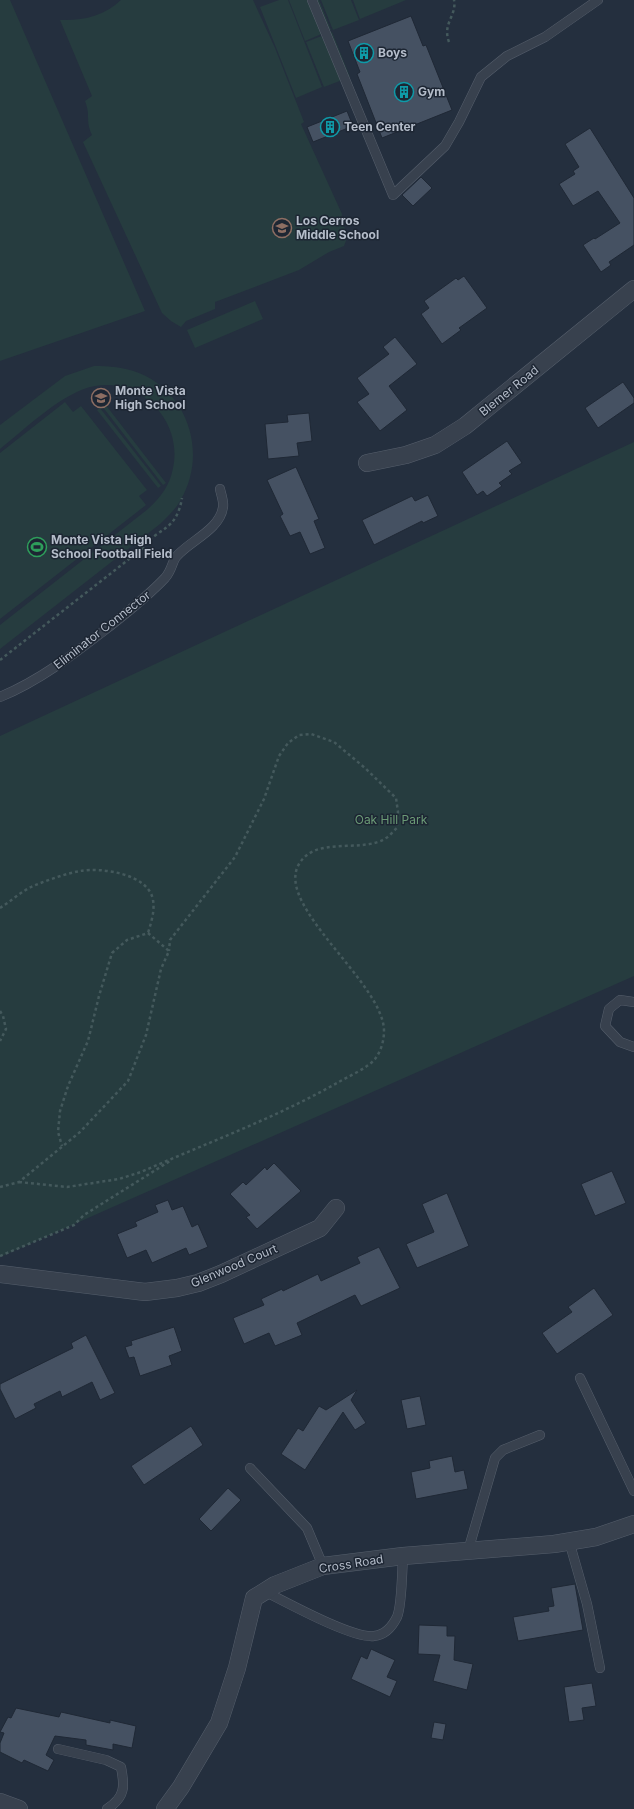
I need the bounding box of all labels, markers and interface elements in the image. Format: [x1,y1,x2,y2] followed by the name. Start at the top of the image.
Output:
[353,42,375,64] building icon: Boys
[378,45,407,60] place label: Boys
[393,81,415,103] building icon: Gym
[418,84,445,99] place label: Gym
[319,116,341,138] building icon: Teen Center
[344,119,416,134] place label: Teen Center
[296,213,379,242] place label: Los Cerros Middle School
[271,217,293,239] school or university icon: Los Cerros Middle School
[476,362,541,419] street label: Blemer Road
[115,383,186,412] place label: Monte Vista High School
[90,387,112,409] school or university icon: Monte Vista High School
[51,532,172,561] place label: Monte Vista High School Football Field
[26,536,48,558] sports icon: Monte Vista High School Football Field
[50,587,153,672] street label: Eliminator Connector
[355,812,428,827] park label: Oak Hill Park
[188,1241,279,1290] street label: Glenwood Court
[318,1551,384,1576] street label: Cross Road

